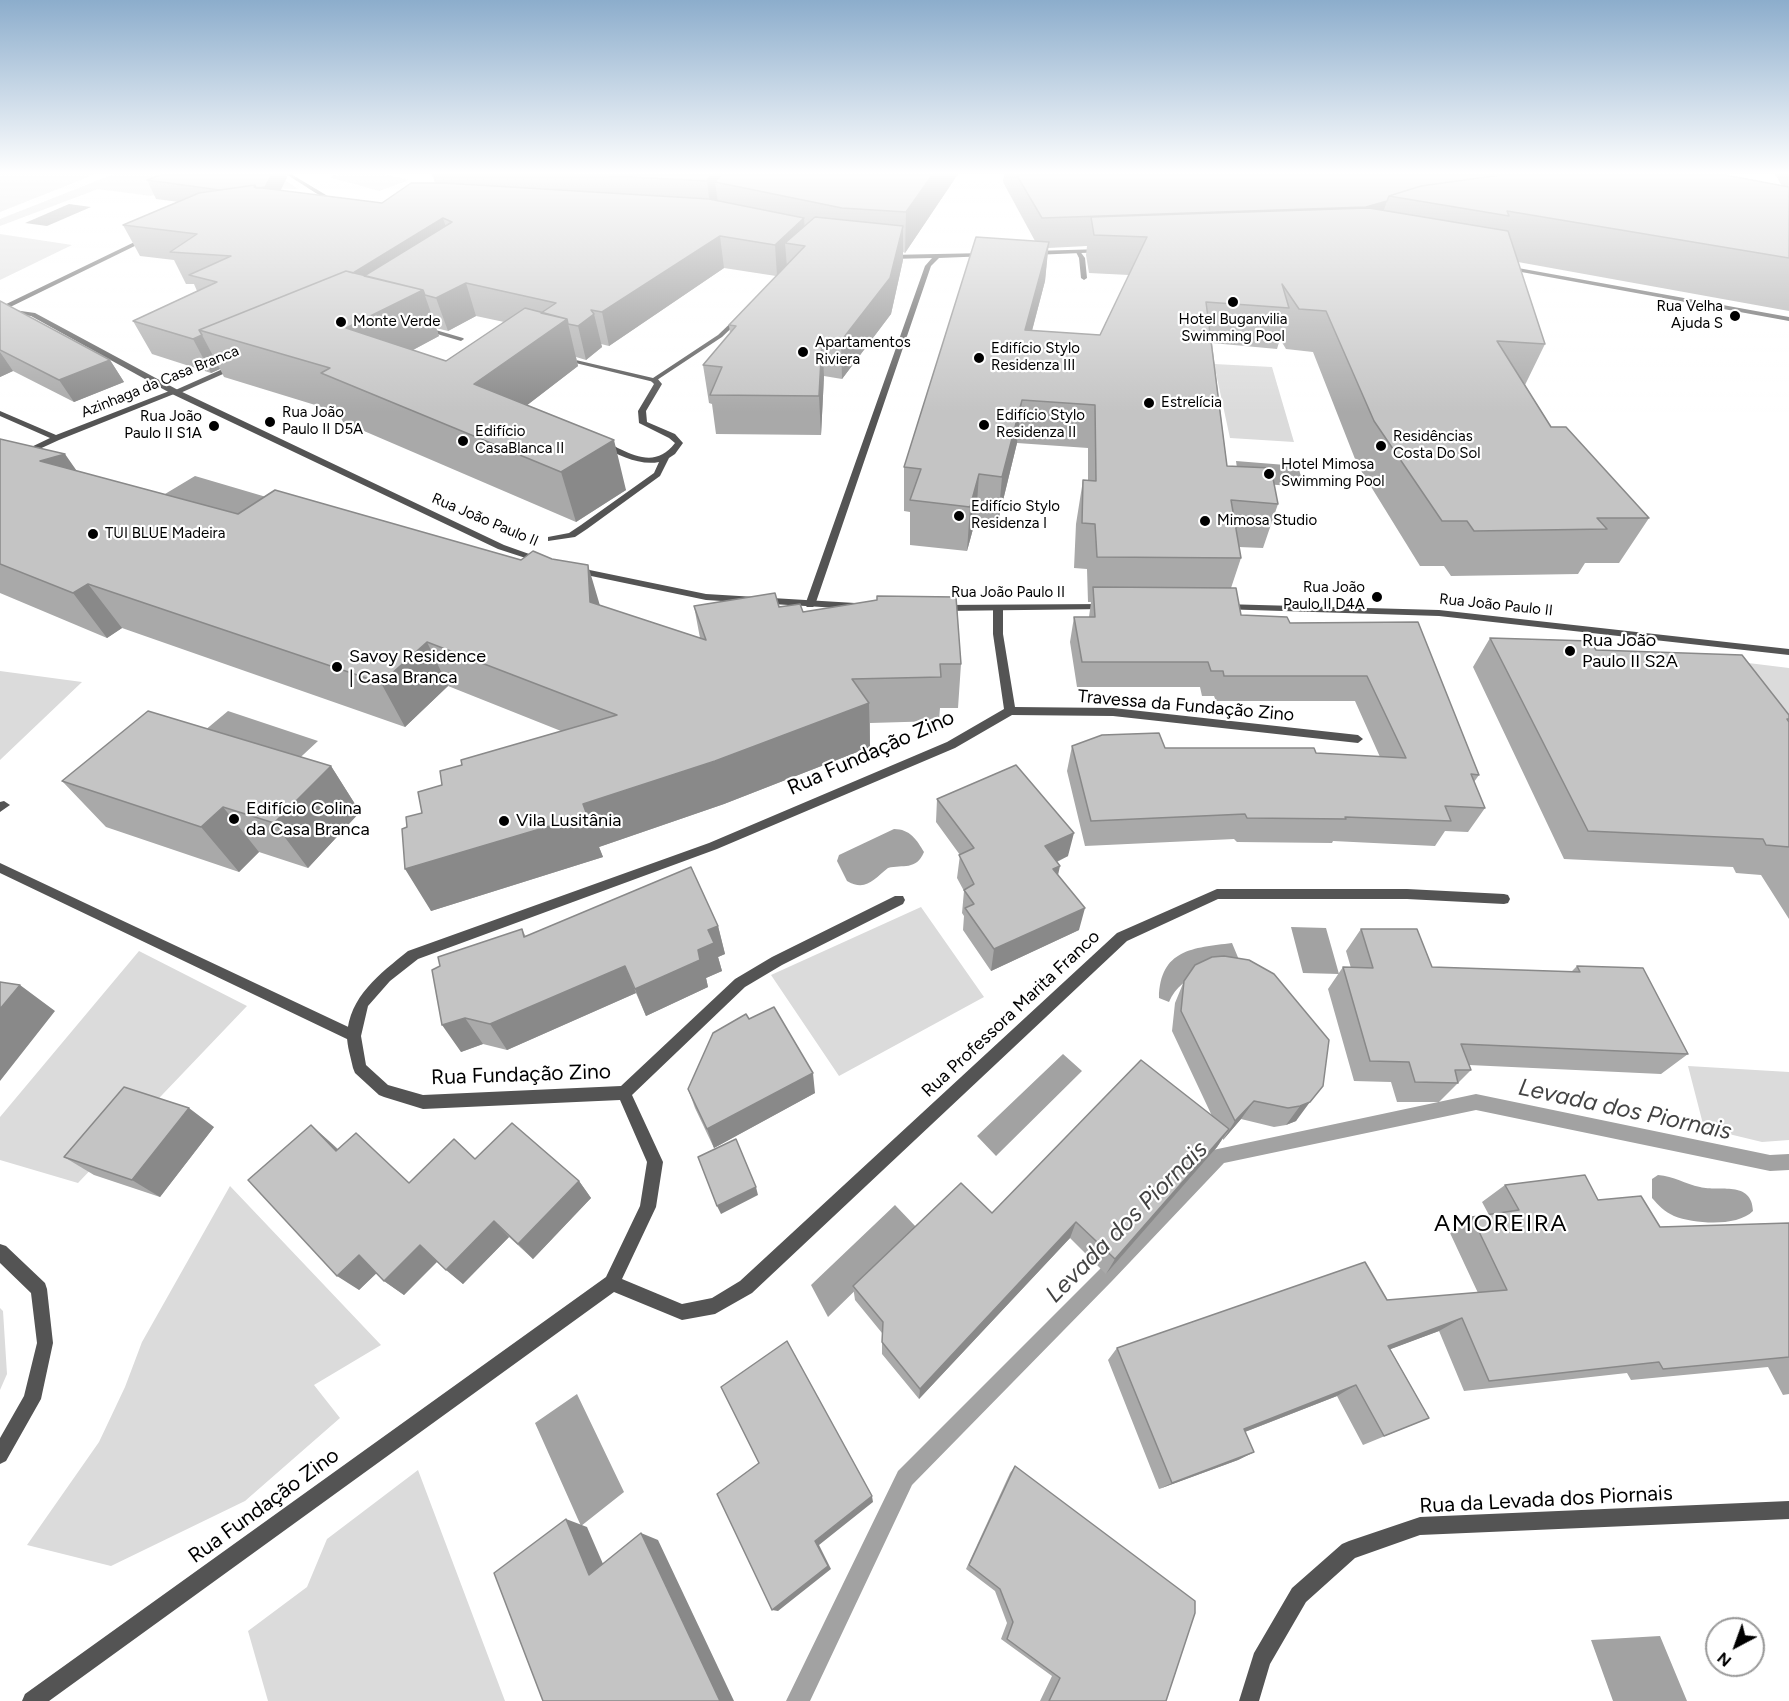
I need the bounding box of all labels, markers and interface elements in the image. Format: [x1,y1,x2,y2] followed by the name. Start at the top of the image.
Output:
[1226,295,1240,309] marker: Hotel Buganvilia Swimming Pool
[1657,298,1723,333] place label: Rua Velha Ajuda S
[1728,309,1742,323] marker: Rua Velha Ajuda S
[1179,311,1287,346] place label: Hotel Buganvilia Swimming Pool
[353,313,440,331] place label: Monte Verde
[334,315,348,329] marker: Monte Verde
[815,334,911,369] place label: Apartamentos Riviera
[991,340,1080,375] place label: Edifício Stylo Residenza III
[79,342,241,422] street label: Azinhaga da Casa Branca
[796,345,810,359] marker: Apartamentos Riviera
[972,351,986,365] marker: Edifício Stylo Residenza III
[1161,394,1222,412] place label: Estrelícia
[1142,396,1156,410] marker: Estrelícia
[282,404,363,439] place label: Rua João Paulo II D5A
[996,407,1085,442] place label: Edifício Stylo Residenza II
[124,408,202,443] place label: Rua João Paulo II S1A
[263,415,277,429] marker: Rua João Paulo II D5A
[977,418,991,432] marker: Edifício Stylo Residenza II
[207,419,221,433] marker: Rua João Paulo II S1A
[475,423,564,458] place label: Edifício CasaBlanca II
[1393,428,1480,463] place label: Residências Costa Do Sol
[456,434,470,448] marker: Edifício CasaBlanca II
[1374,439,1388,453] marker: Residências Costa Do Sol
[1281,456,1385,491] place label: Hotel Mimosa Swimming Pool
[1262,467,1276,481] marker: Hotel Mimosa Swimming Pool
[429,489,541,551] street label: Rua João Paulo II
[971,498,1060,533] place label: Edifício Stylo Residenza I
[952,509,966,523] marker: Edifício Stylo Residenza I
[1217,512,1317,530] place label: Mimosa Studio
[1198,514,1212,528] marker: Mimosa Studio
[105,525,225,543] place label: TUI BLUE Madeira
[86,527,100,541] marker: TUI BLUE Madeira
[1283,579,1365,614] place label: Rua João Paulo II D4A
[951,584,1065,602] street label: Rua João Paulo II
[1370,590,1384,604] marker: Rua João Paulo II D4A
[1438,590,1554,620] street label: Rua João Paulo II
[1582,630,1678,672] place label: Rua João Paulo II S2A
[1563,644,1577,658] marker: Rua João Paulo II S2A
[349,646,486,688] place label: Savoy Residence | Casa Branca
[330,660,344,674] marker: Savoy Residence | Casa Branca
[1077,686,1295,726] street label: Travessa da Fundação Zino
[784,705,958,801] street label: Rua Fundação Zino
[246,798,370,840] place label: Edifício Colina da Casa Branca
[516,810,622,832] place label: Vila Lusitânia
[227,812,241,826] marker: Edifício Colina da Casa Branca
[497,814,511,828] marker: Vila Lusitânia
[918,926,1104,1102] street label: Rua Professora Marita Franco
[431,1059,611,1091] street label: Rua Fundação Zino
[1516,1073,1734,1147] water label: Levada dos Piornais
[1040,1135,1214,1309] water label: Levada dos Piornais
[1434,1210,1568,1238] district label: AMOREIRA
[184,1443,344,1569] street label: Rua Fundação Zino
[1419,1481,1673,1519] street label: Rua da Levada dos Piornais
[1705,1617,1765,1677] north arrow
[1713,1648,1735,1671] text: N

